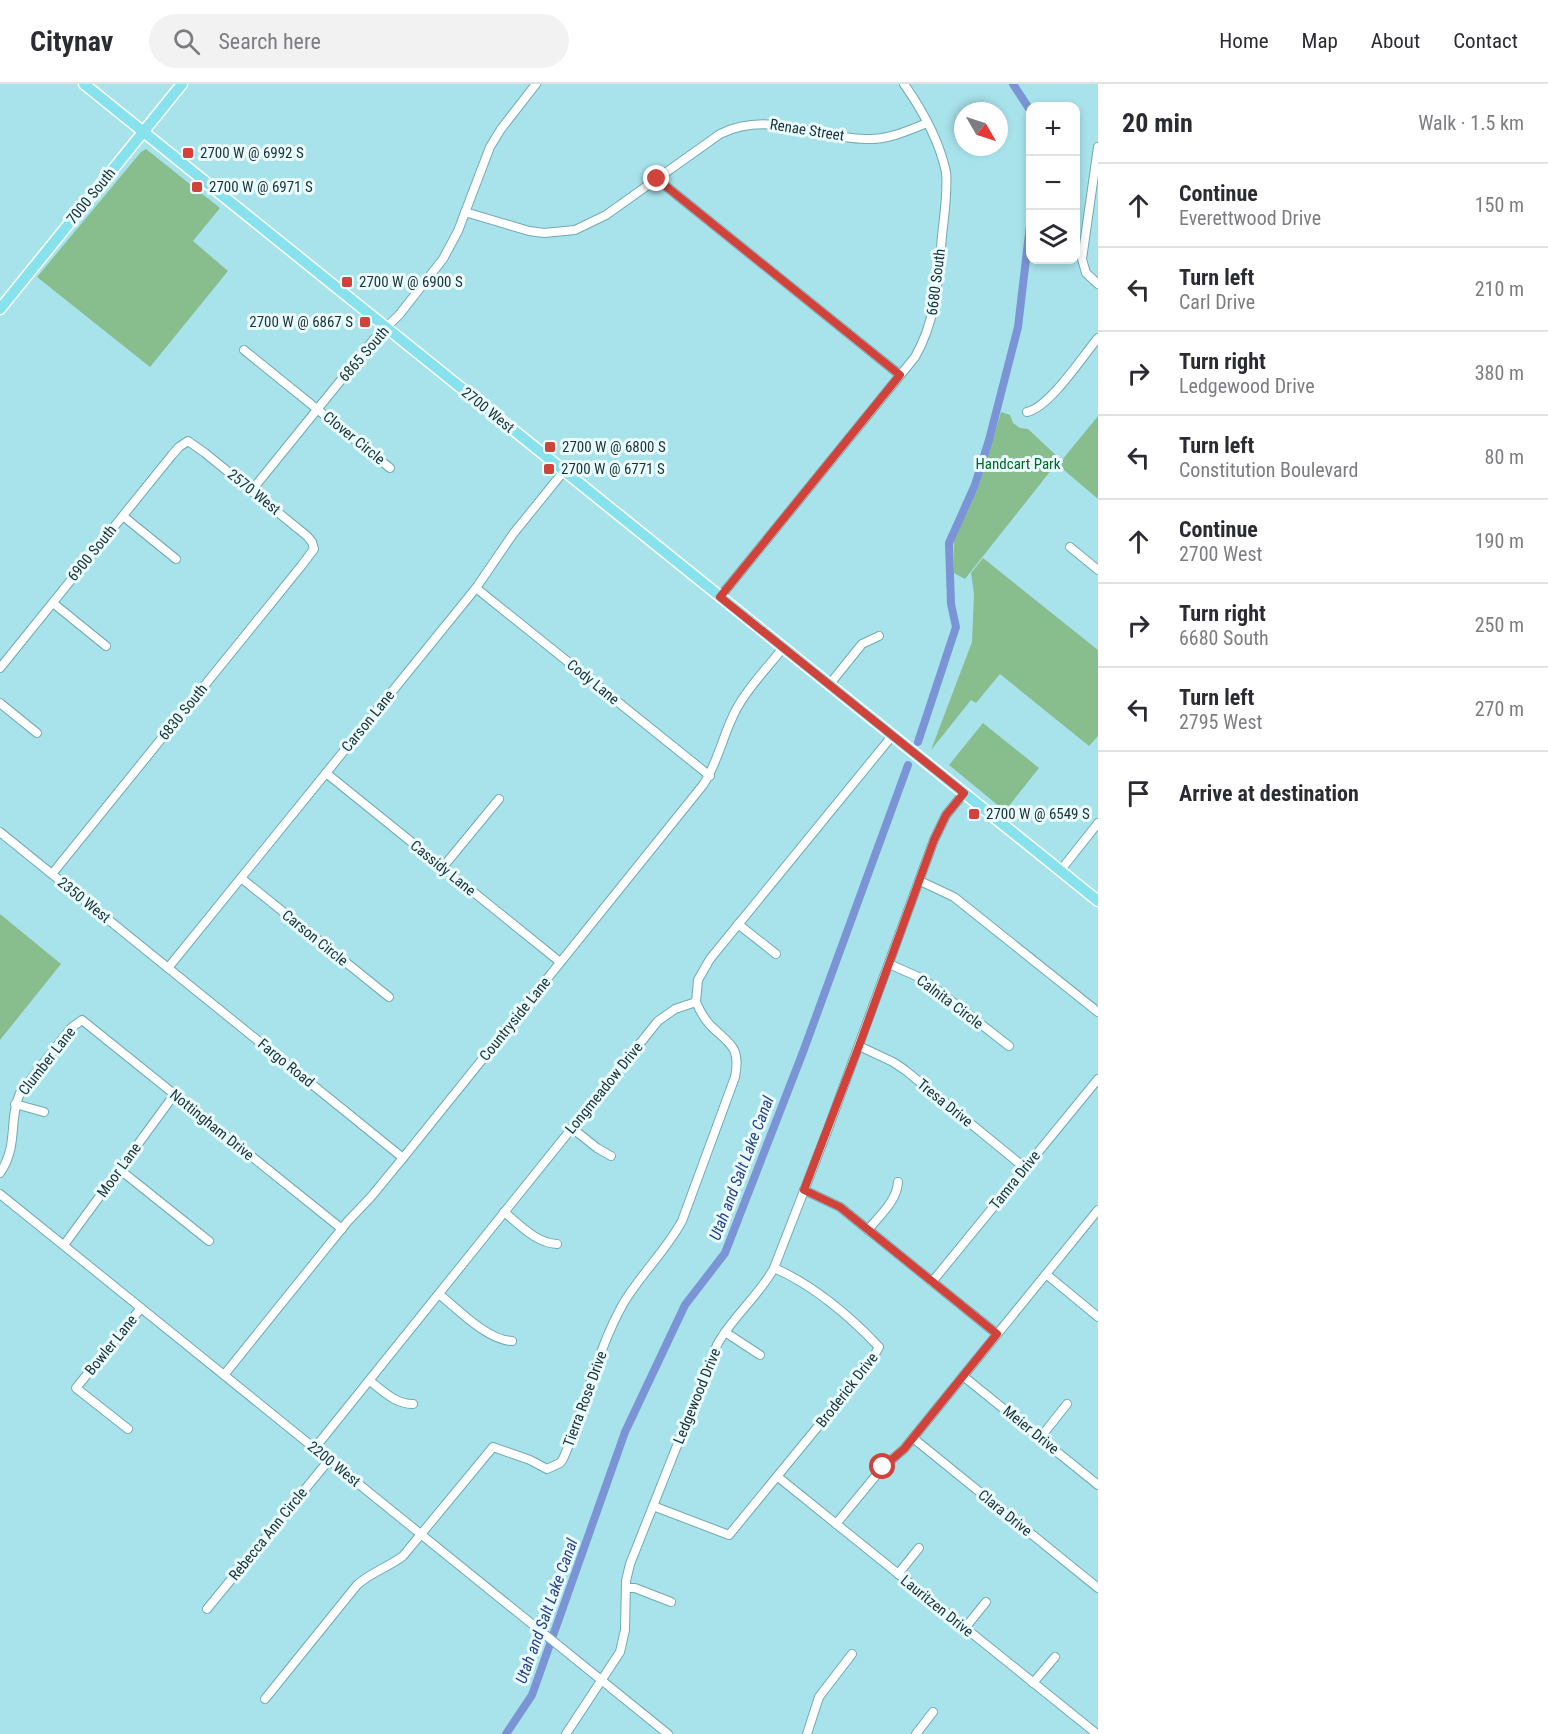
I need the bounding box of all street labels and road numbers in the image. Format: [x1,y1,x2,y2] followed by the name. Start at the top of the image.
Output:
[769,115,845,145] street label: Renae Street
[63,164,119,228] street label: 7000 South
[923,247,949,317] street label: 6680 South
[335,323,393,385] street label: 6865 South
[458,383,518,437] street label: 2700 West
[319,408,389,468] street label: Clover Circle
[224,465,284,519] street label: 2570 West
[64,521,120,585] street label: 6900 South
[563,656,623,708] street label: Cody Lane
[155,680,211,744] street label: 6830 South
[338,687,398,755] street label: Carson Lane
[407,836,479,900] street label: Cassidy Lane
[54,873,114,927] street label: 2350 West
[279,906,351,970] street label: Carson Circle
[913,971,987,1033] street label: Calnita Circle
[476,973,554,1065] street label: Countryside Lane
[15,1023,79,1099] street label: Clumber Lane
[254,1035,318,1091] street label: Fargo Road
[561,1038,647,1138] street label: Longmeadow Drive
[914,1075,976,1131] street label: Tresa Drive
[166,1086,258,1164] street label: Nottingham Drive
[93,1139,145,1201] street label: Moor Lane
[986,1147,1044,1213] street label: Tamra Drive
[81,1311,141,1379] street label: Bowler Lane
[670,1346,724,1446] street label: Ledgewood Drive
[559,1349,611,1449] street label: Tierra Rose Drive
[812,1349,882,1431] street label: Broderick Drive
[999,1402,1063,1458] street label: Meier Drive
[304,1437,364,1491] street label: 2200 West
[225,1484,311,1584] street label: Rebecca Ann Circle
[974,1486,1036,1540] street label: Clara Drive
[897,1571,977,1641] street label: Lauritzen Drive

